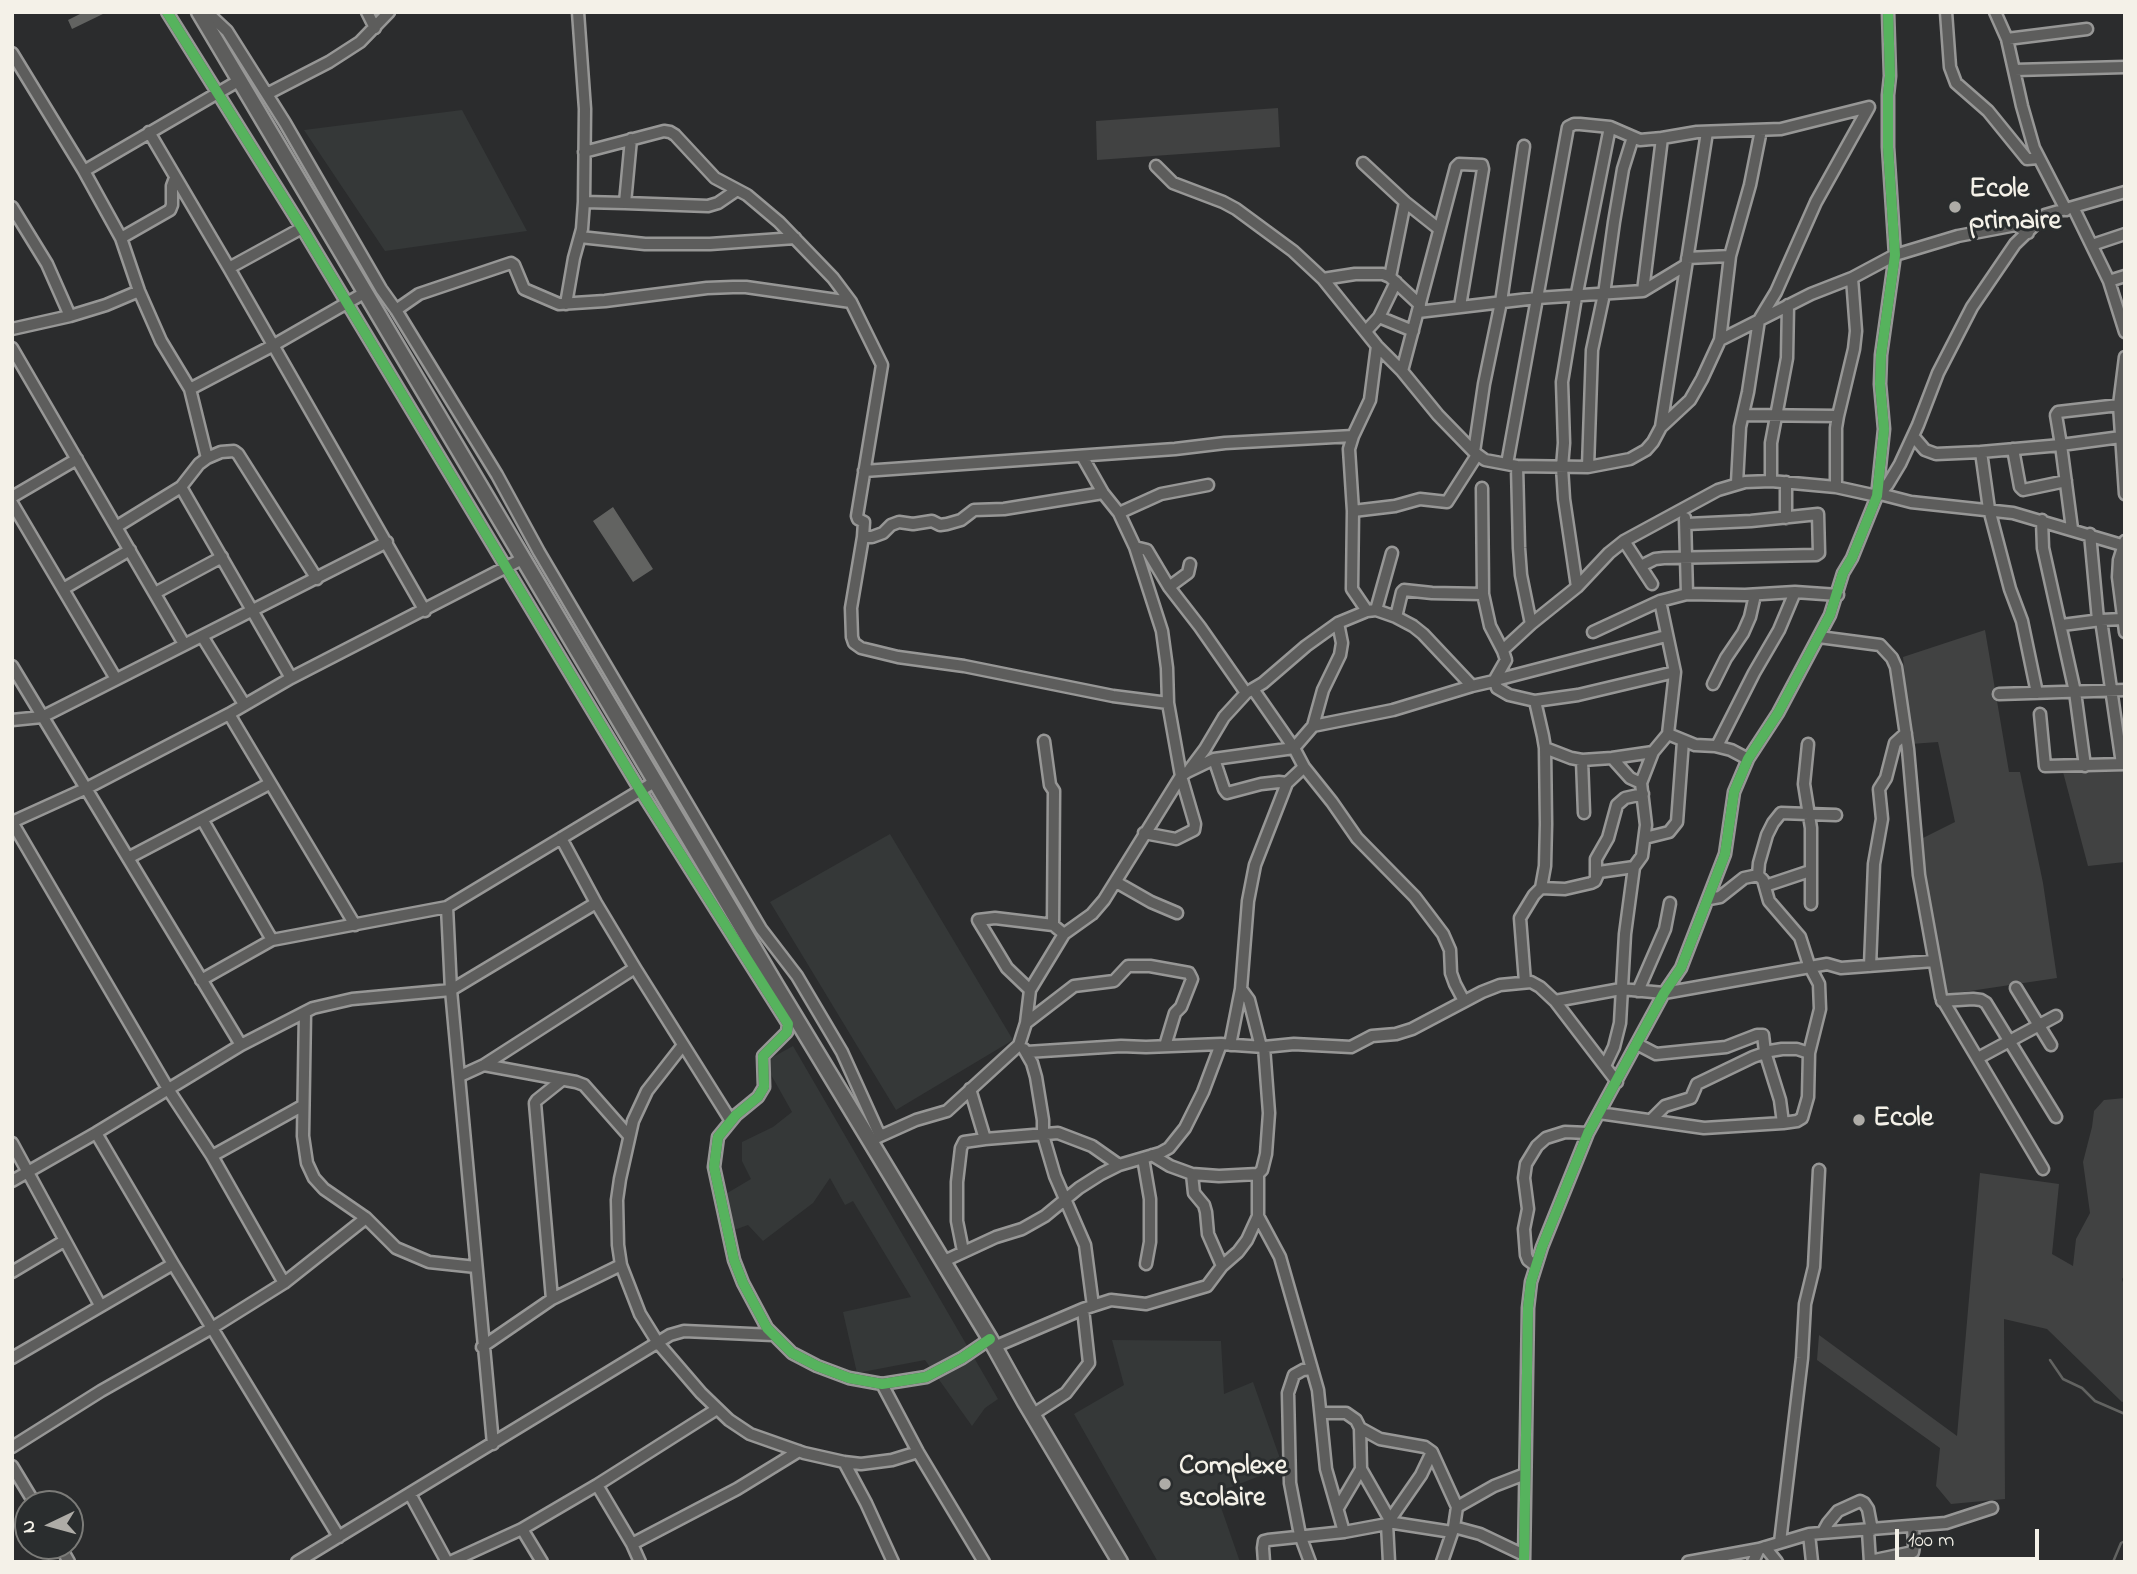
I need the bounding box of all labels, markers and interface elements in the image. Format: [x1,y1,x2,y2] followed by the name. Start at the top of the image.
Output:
[1969,174,2061,240] place label: Ecole primaire
[1947,199,1963,215] marker: Ecole primaire
[1873,1103,1933,1137] place label: Ecole
[1851,1112,1867,1128] marker: Ecole
[1179,1451,1287,1517] place label: Complexe scolaire
[1157,1476,1173,1492] marker: Complexe scolaire
[14,1490,84,1560] north arrow
[1899,1514,2042,1558] scale bar
[16,1519,44,1534] text: N
[1908,1526,1954,1556] text: 100 m

